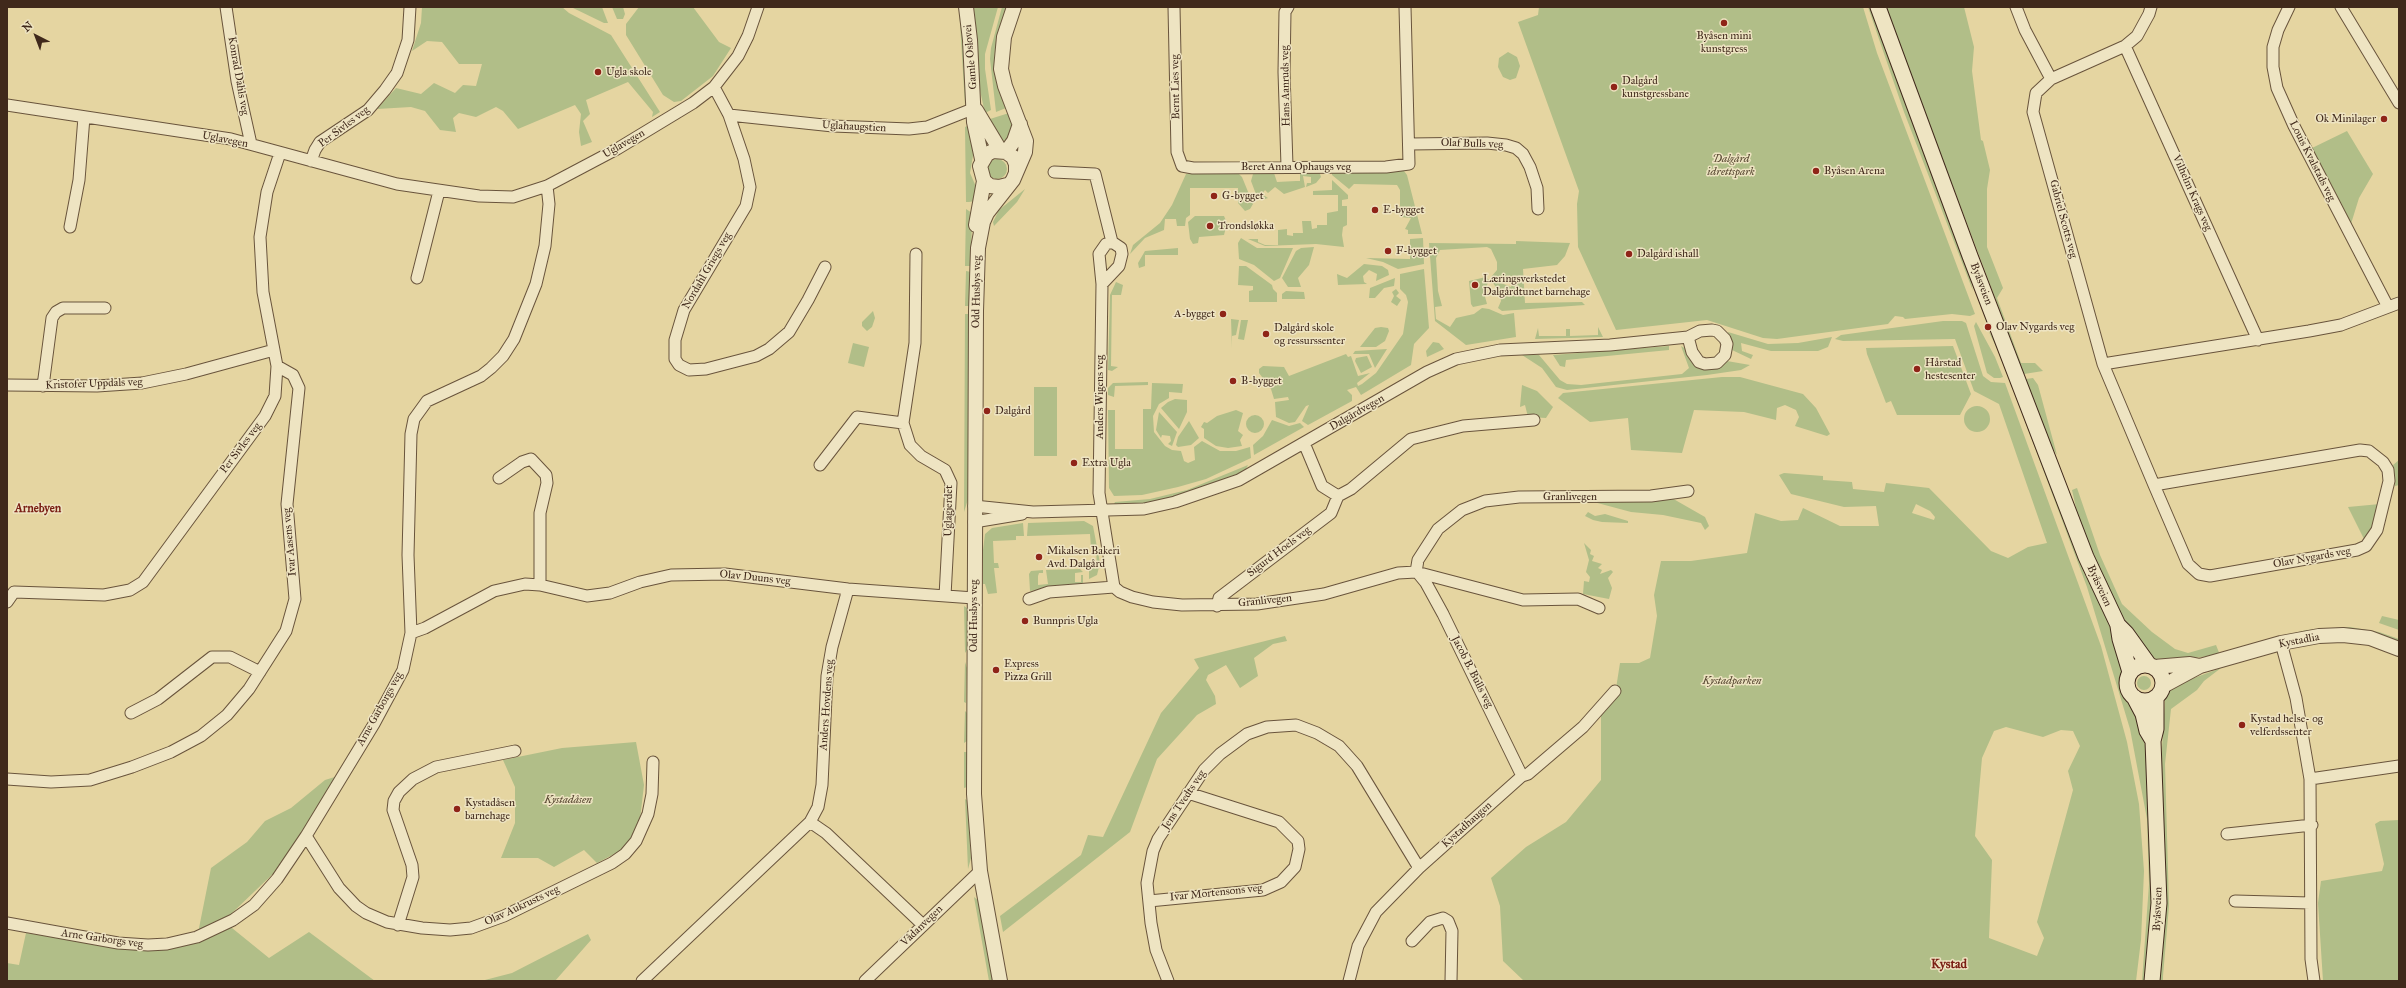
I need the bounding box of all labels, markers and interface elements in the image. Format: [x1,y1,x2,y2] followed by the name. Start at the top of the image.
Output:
[16,16,56,56] north arrow
[1719,18,1729,28] marker: Byåsen mini kunstgress
[20,19,35,35] text: N
[962,24,980,90] street label: Gamle Oslovei
[1696,29,1752,55] place label: Byåsen mini kunstgress
[225,36,251,116] street label: Konrad Dahls veg
[1279,45,1293,127] street label: Hans Aanruds veg
[1169,54,1183,120] street label: Bernt Lies veg
[606,65,652,79] place label: Ugla skole
[593,67,603,77] marker: Ugla skole
[1622,74,1689,100] place label: Dalgård kunstgressbane
[1609,82,1619,92] marker: Dalgård kunstgressbane
[316,104,372,150] street label: Per Sivles veg
[2315,112,2376,126] place label: Ok Minilager
[2379,114,2389,124] marker: Ok Minilager
[822,119,886,135] street label: Uglahaugstien
[2286,119,2338,203] street label: Louis Kvalstads veg
[601,127,647,161] street label: Uglavegen
[201,129,249,151] street label: Uglavegen
[1441,136,1503,152] street label: Olaf Bulls veg
[1707,152,1755,178] park label: Dalgård idrettspark
[2169,153,2215,233] street label: Vilhelm Krags veg
[1241,160,1351,174] street label: Beret Anna Ophaugs veg
[1824,164,1885,178] place label: Byåsen Arena
[1811,166,1821,176] marker: Byåsen Arena
[2046,178,2080,260] street label: Gabriel Scotts veg
[1222,189,1264,203] place label: G-bygget
[1209,191,1219,201] marker: G-bygget
[1383,203,1424,217] place label: E-bygget
[1370,205,1380,215] marker: E-bygget
[1218,219,1274,233] place label: Trondsløkka
[1205,221,1215,231] marker: Trondsløkka
[680,230,734,312] street label: Nordahl Griegs veg
[1396,244,1437,258] place label: F-bygget
[1383,246,1393,256] marker: F-bygget
[1637,247,1699,261] place label: Dalgård ishall
[1624,249,1634,259] marker: Dalgård ishall
[970,256,984,328] street label: Odd Husbys veg
[1967,261,1995,307] street label: Byåsveien
[1483,272,1590,298] place label: Læringsverkstedet Dalgårdtunet barnehage
[1470,280,1480,290] marker: Læringsverkstedet Dalgårdtunet barnehage
[1174,307,1215,321] place label: A-bygget
[1218,309,1228,319] marker: A-bygget
[1996,320,2074,334] place label: Olav Nygards veg
[1274,321,1345,347] place label: Dalgård skole og ressurssenter
[1983,322,1993,332] marker: Olav Nygards veg
[1261,329,1271,339] marker: Dalgård skole og ressurssenter
[1093,355,1107,439] street label: Anders Wigens veg
[1925,356,1975,382] place label: Hårstad hestesenter
[1912,364,1922,374] marker: Hårstad hestesenter
[1241,374,1282,388] place label: B-bygget
[45,376,143,392] street label: Kristofer Uppdals veg
[1228,376,1238,386] marker: B-bygget
[1327,392,1387,434] street label: Dalgårdvegen
[995,404,1031,418] place label: Dalgård
[982,406,992,416] marker: Dalgård
[218,420,264,476] street label: Per Sivles veg
[1082,456,1131,470] place label: Extra Ugla
[1069,458,1079,468] marker: Extra Ugla
[942,485,956,537] street label: Uglagjerdet
[1543,490,1597,504] street label: Granlivegen
[15,502,61,516] district label: Arnebyen
[280,507,300,577] street label: Ivar Aasens veg
[1245,524,1313,580] street label: Sigurd Hoels veg
[1047,544,1120,570] place label: Mikalsen Bakeri Avd. Dalgård
[2272,545,2352,571] street label: Olav Nygards veg
[1034,552,1044,562] marker: Mikalsen Bakeri Avd. Dalgård
[2084,563,2114,609] street label: Byåsveien
[719,568,791,588] street label: Olav Duuns veg
[967,580,981,652] street label: Odd Husbys veg
[1237,592,1293,610] street label: Granlivegen
[1033,614,1098,628] place label: Bunnpris Ugla
[1020,616,1030,626] marker: Bunnpris Ugla
[2277,631,2321,651] street label: Kystadlia
[1448,634,1496,710] street label: Jacob B. Bulls veg
[1004,657,1052,683] place label: Express Pizza Grill
[817,659,837,751] street label: Anders Hovdens veg
[991,665,1001,675] marker: Express Pizza Grill
[354,670,406,748] street label: Arne Garborgs veg
[1703,674,1761,688] park label: Kystadparken
[2250,712,2323,738] place label: Kystad helse- og velferdssenter
[2237,720,2247,730] marker: Kystad helse- og velferdssenter
[1159,768,1209,832] street label: Jens Tvedts veg
[544,793,592,807] park label: Kystadåsen
[465,796,515,822] place label: Kystadåsen barnehage
[1439,799,1495,851] street label: Kystadhaugen
[452,804,462,814] marker: Kystadåsen barnehage
[1169,882,1263,904] street label: Ivar Mortensons veg
[482,883,562,929] street label: Olav Aukrusts veg
[2151,887,2165,931] street label: Byåsveien
[898,903,946,949] street label: Vådanvegen
[60,927,144,951] street label: Arne Garborgs veg
[1931,957,1967,973] district label: Kystad

